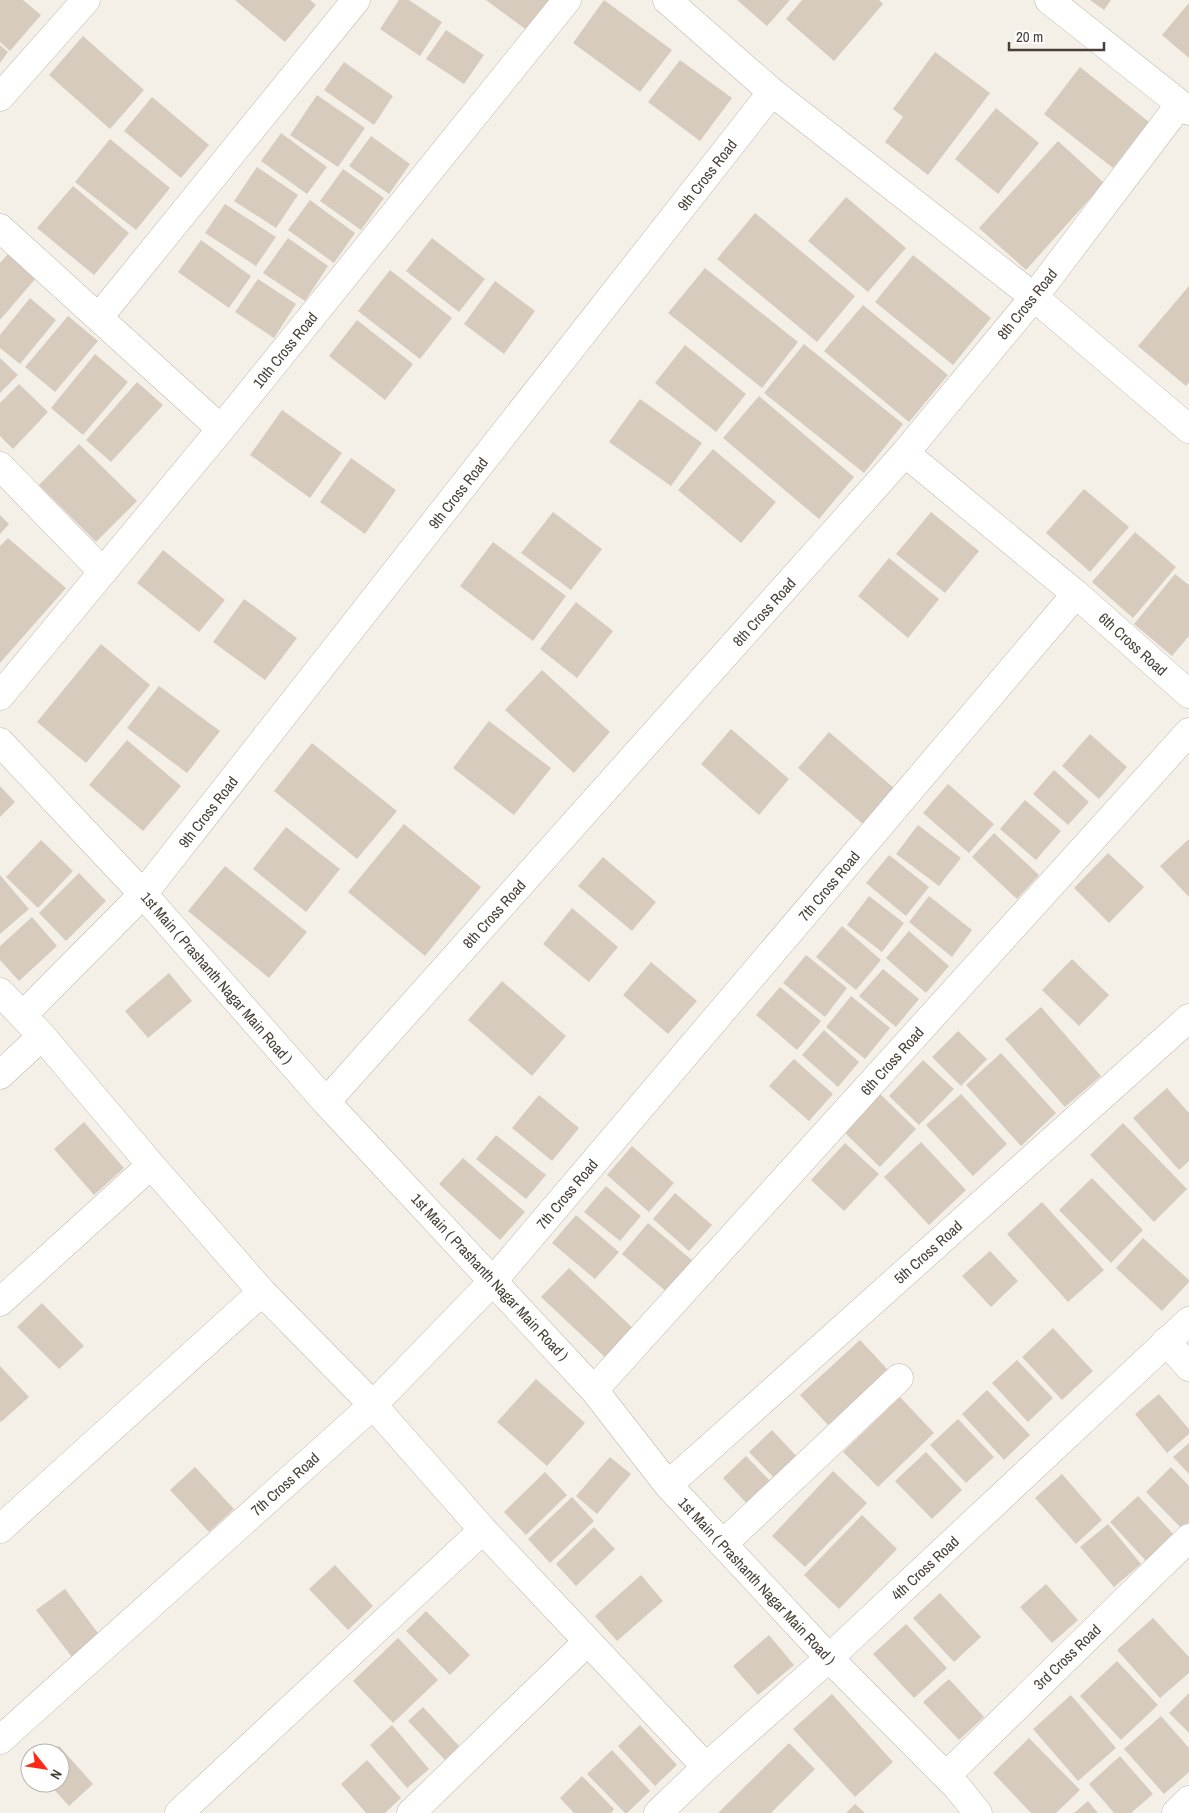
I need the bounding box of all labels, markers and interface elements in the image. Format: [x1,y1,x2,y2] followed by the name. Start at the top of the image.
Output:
[1009,20,1104,52] scale bar
[1016,26,1043,47] text: 20 m
[672,135,742,215] street label: 9th Cross Road
[992,264,1062,344] street label: 8th Cross Road
[248,308,322,392] street label: 10th Cross Road
[423,453,493,533] street label: 9th Cross Road
[728,573,800,651] street label: 8th Cross Road
[1094,608,1172,680] street label: 6th Cross Road
[173,772,243,852] street label: 9th Cross Road
[793,847,865,925] street label: 7th Cross Road
[458,875,530,953] street label: 8th Cross Road
[136,887,298,1069] street label: 1st Main ( Prashanth Nagar Main Road )
[856,1022,928,1100] street label: 6th Cross Road
[531,1155,603,1233] street label: 7th Cross Road
[407,1189,573,1365] street label: 1st Main ( Prashanth Nagar Main Road )
[889,1216,967,1288] street label: 5th Cross Road
[246,1448,324,1520] street label: 7th Cross Road
[674,1493,840,1669] street label: 1st Main ( Prashanth Nagar Main Road )
[887,1531,963,1605] street label: 4th Cross Road
[1029,1620,1105,1694] street label: 3rd Cross Road
[20,1743,70,1793] north arrow
[46,1766,66,1783] text: N

